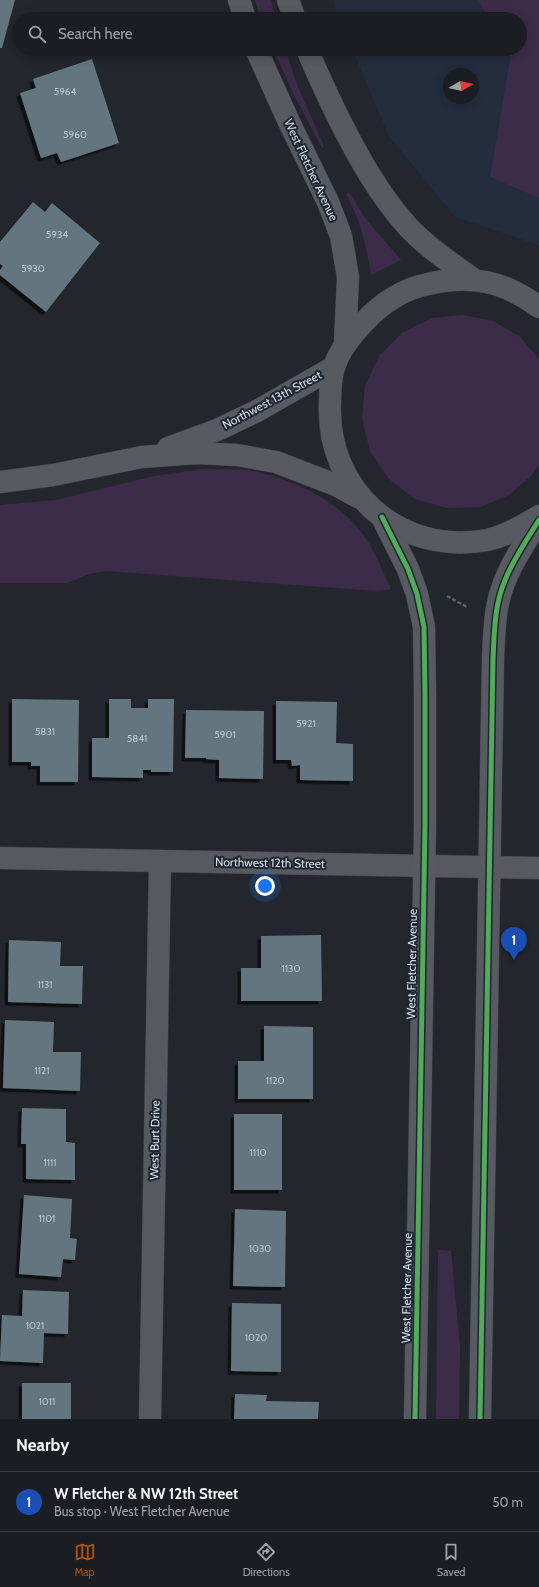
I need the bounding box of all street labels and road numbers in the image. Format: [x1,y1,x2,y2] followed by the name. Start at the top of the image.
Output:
[281,117,342,223] street label: West Fletcher Avenue
[220,367,324,432] street label: Northwest 13th Street
[215,854,325,871] street label: Northwest 12th Street
[403,909,420,1019] street label: West Fletcher Avenue
[146,1100,163,1180] street label: West Burt Drive
[398,1233,415,1343] street label: West Fletcher Avenue

